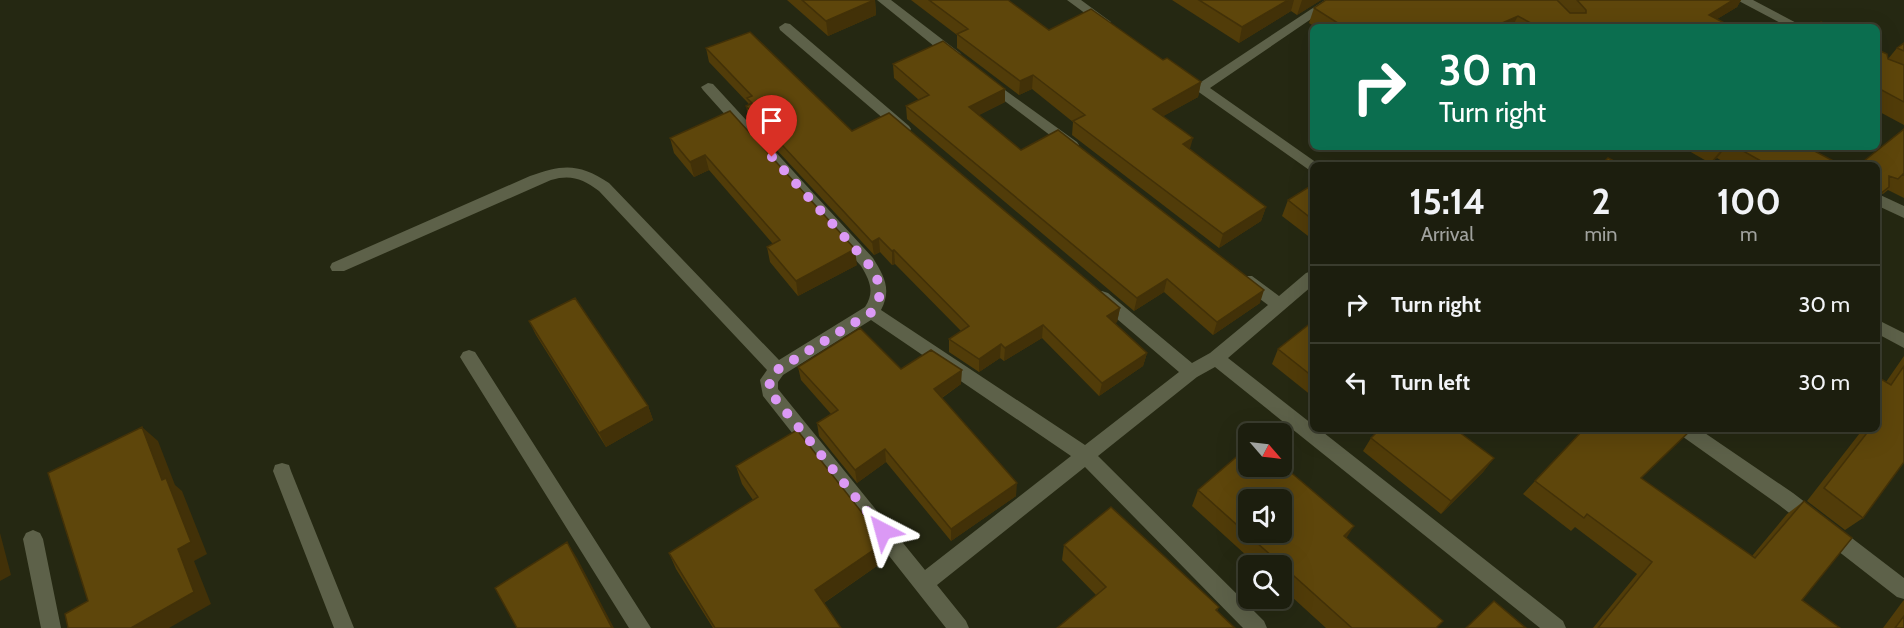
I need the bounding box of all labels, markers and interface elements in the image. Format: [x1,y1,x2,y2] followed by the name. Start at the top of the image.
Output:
[1439,44,1537,96] text: 30 m
[1340,48,1418,126] icon: right
[746,95,797,157] pin
[1439,96,1546,129] text: Turn right
[755,104,788,137] icon: arrive
[1409,179,1485,223] text: 15:14
[1592,179,1611,223] text: 2
[1717,179,1781,223] text: 100
[1421,222,1474,246] text: Arrival
[1585,222,1618,246] text: min
[1740,222,1758,246] text: m
[1340,288,1373,321] icon: right
[1391,291,1481,318] text: Turn right
[1798,291,1850,318] text: 30 m
[1340,366,1373,399] icon: left
[1391,369,1470,396] text: Turn left
[1798,369,1850,396] text: 30 m
[1238,423,1292,477] north arrow
[1238,423,1292,609] map controls
[1238,489,1292,543] button: sound
[851,499,915,563] position arrow
[1238,555,1292,609] button: search

